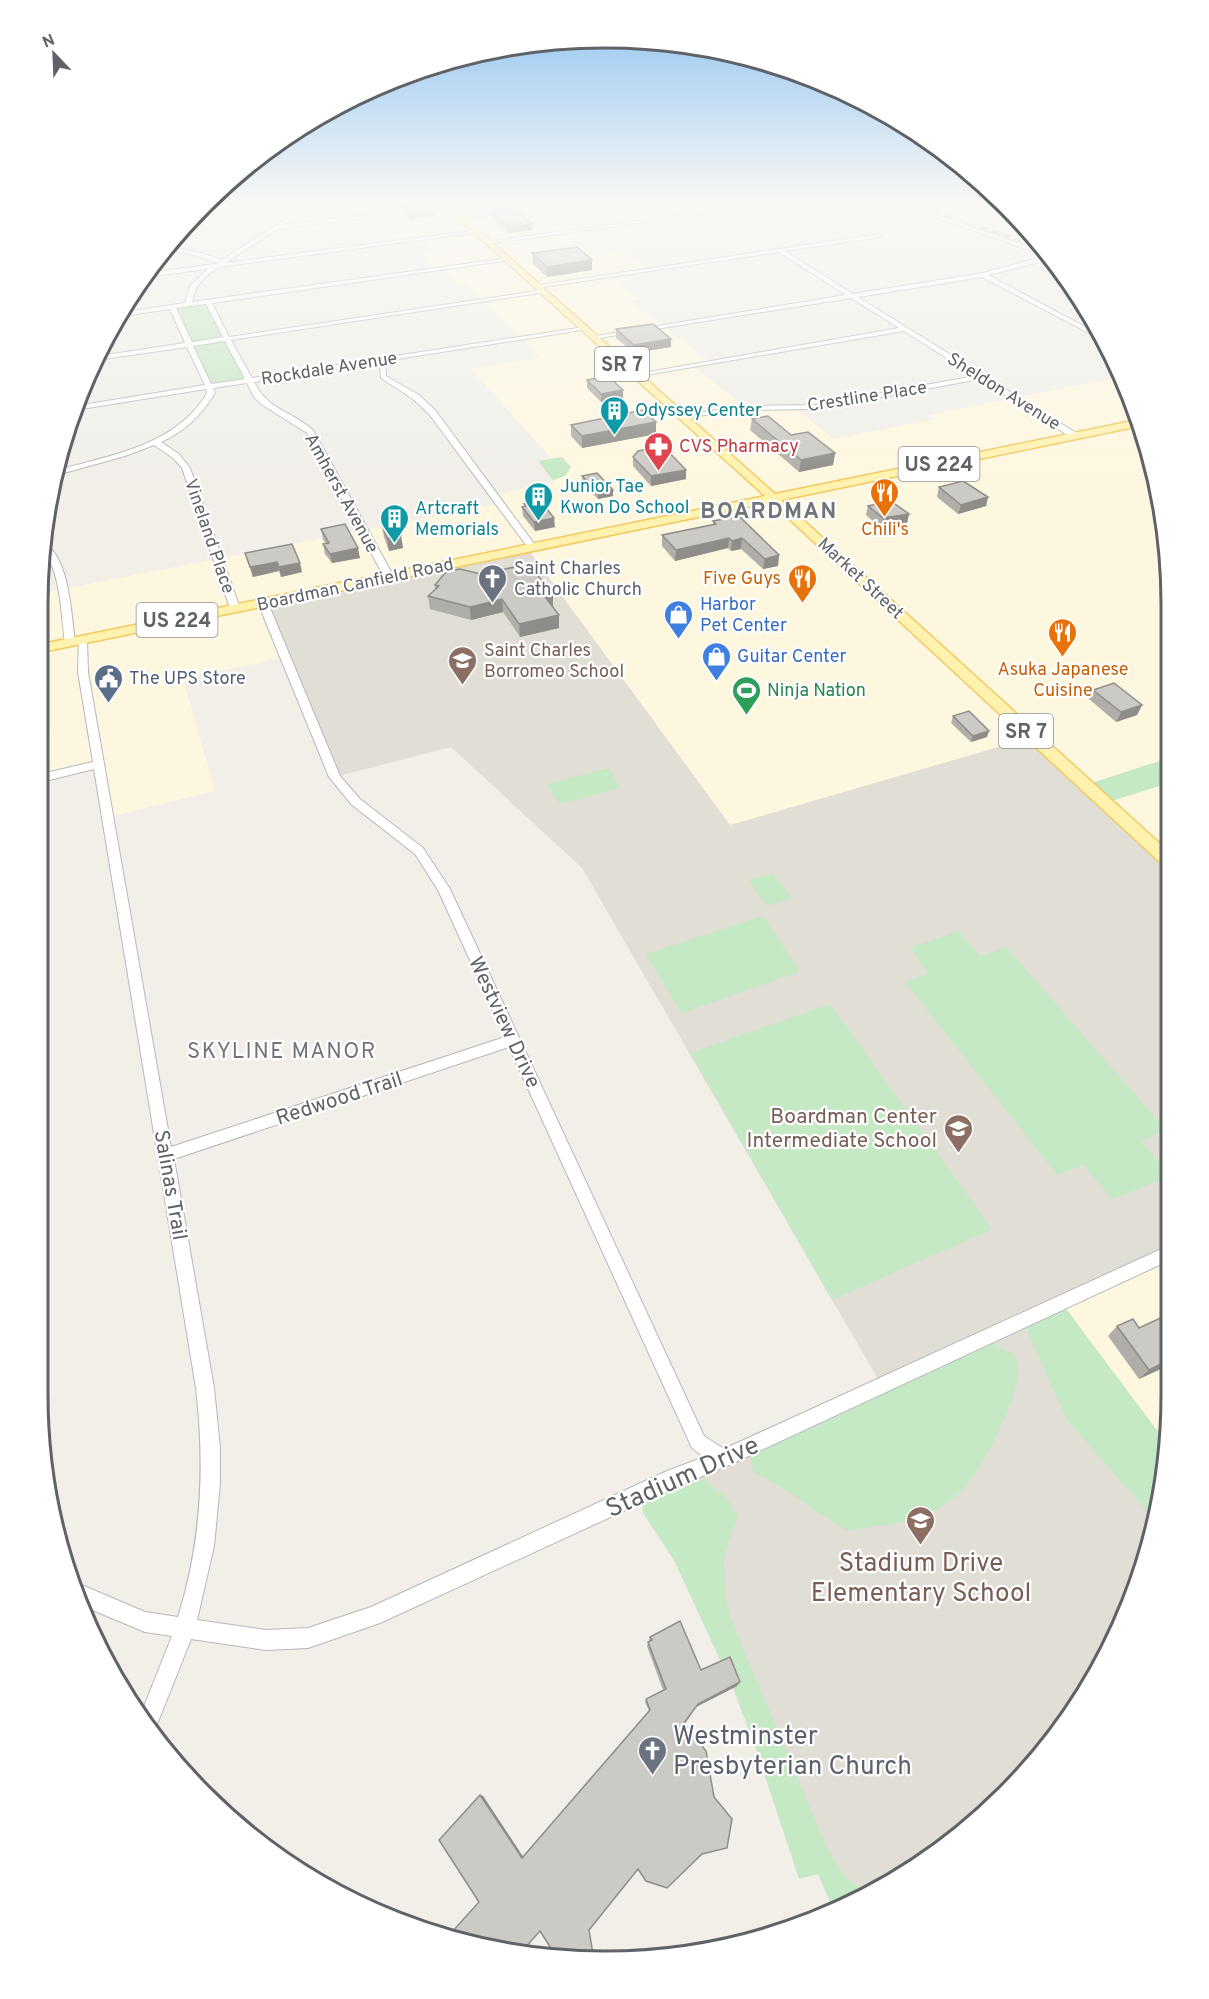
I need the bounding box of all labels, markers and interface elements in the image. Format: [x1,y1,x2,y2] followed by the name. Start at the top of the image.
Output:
[24,24,84,84] north arrow
[40,31,58,53] text: N
[260,347,399,392] street label: Rockdale Avenue
[595,347,649,381] road number: SR 7
[942,348,1064,436] street label: Sheldon Avenue
[806,377,929,418] street label: Crestline Place
[598,394,630,436] building icon: Odyssey Center
[635,400,762,423] place label: Odyssey Center
[298,430,383,558] street label: Amherst Avenue
[642,430,674,472] pharmacy icon: CVS Pharmacy
[679,436,799,459] place label: CVS Pharmacy
[898,447,980,481] road number: US 224
[178,476,239,597] street label: Vineland Place
[560,476,690,520] place label: Junior Tae Kwon Do School
[869,476,901,518] restaurant icon: Chili's
[523,480,555,522] building icon: Junior Tae Kwon Do School
[415,498,499,542] place label: Artcraft Memorials
[700,499,838,526] district label: BOARDMAN
[378,502,410,544] building icon: Artcraft Memorials
[861,519,909,542] place label: Chili's
[812,533,908,625] street label: Market Street
[255,553,456,618] street label: Boardman Canfield Road
[514,558,642,602] place label: Saint Charles Catholic Church
[477,562,509,604] church icon: Saint Charles Catholic Church
[786,562,818,604] restaurant icon: Five Guys
[703,568,781,591] place label: Five Guys
[700,594,787,638] place label: Harbor Pet Center
[663,598,695,640] shop icon: Harbor Pet Center
[136,603,218,637] road number: US 224
[1047,616,1079,658] restaurant icon: Asuka Japanese Cuisine
[484,640,624,684] place label: Saint Charles Borromeo School
[700,640,732,682] shop icon: Guitar Center
[447,644,479,686] school or university icon: Saint Charles Borromeo School
[737,646,847,669] place label: Guitar Center
[998,659,1128,703] place label: Asuka Japanese Cuisine
[92,662,124,704] public building icon: The UPS Store
[129,668,246,691] place label: The UPS Store
[730,674,762,716] sports icon: Ninja Nation
[767,680,866,703] place label: Ninja Nation
[999,714,1053,748] road number: SR 7
[461,952,546,1093] street label: Westview Drive
[187,1039,377,1066] district label: SKYLINE MANOR
[273,1066,406,1133] street label: Redwood Trail
[747,1104,937,1155] place label: Boardman Center Intermediate School
[942,1112,974,1154] school or university icon: Boardman Center Intermediate School
[147,1128,192,1242] street label: Salinas Trail
[601,1430,765,1527] street label: Stadium Drive
[905,1504,937,1546] school or university icon: Stadium Drive Elementary School
[811,1548,1031,1611] place label: Stadium Drive Elementary School
[673,1721,912,1784] place label: Westminster Presbyterian Church
[636,1734,668,1776] church icon: Westminster Presbyterian Church

